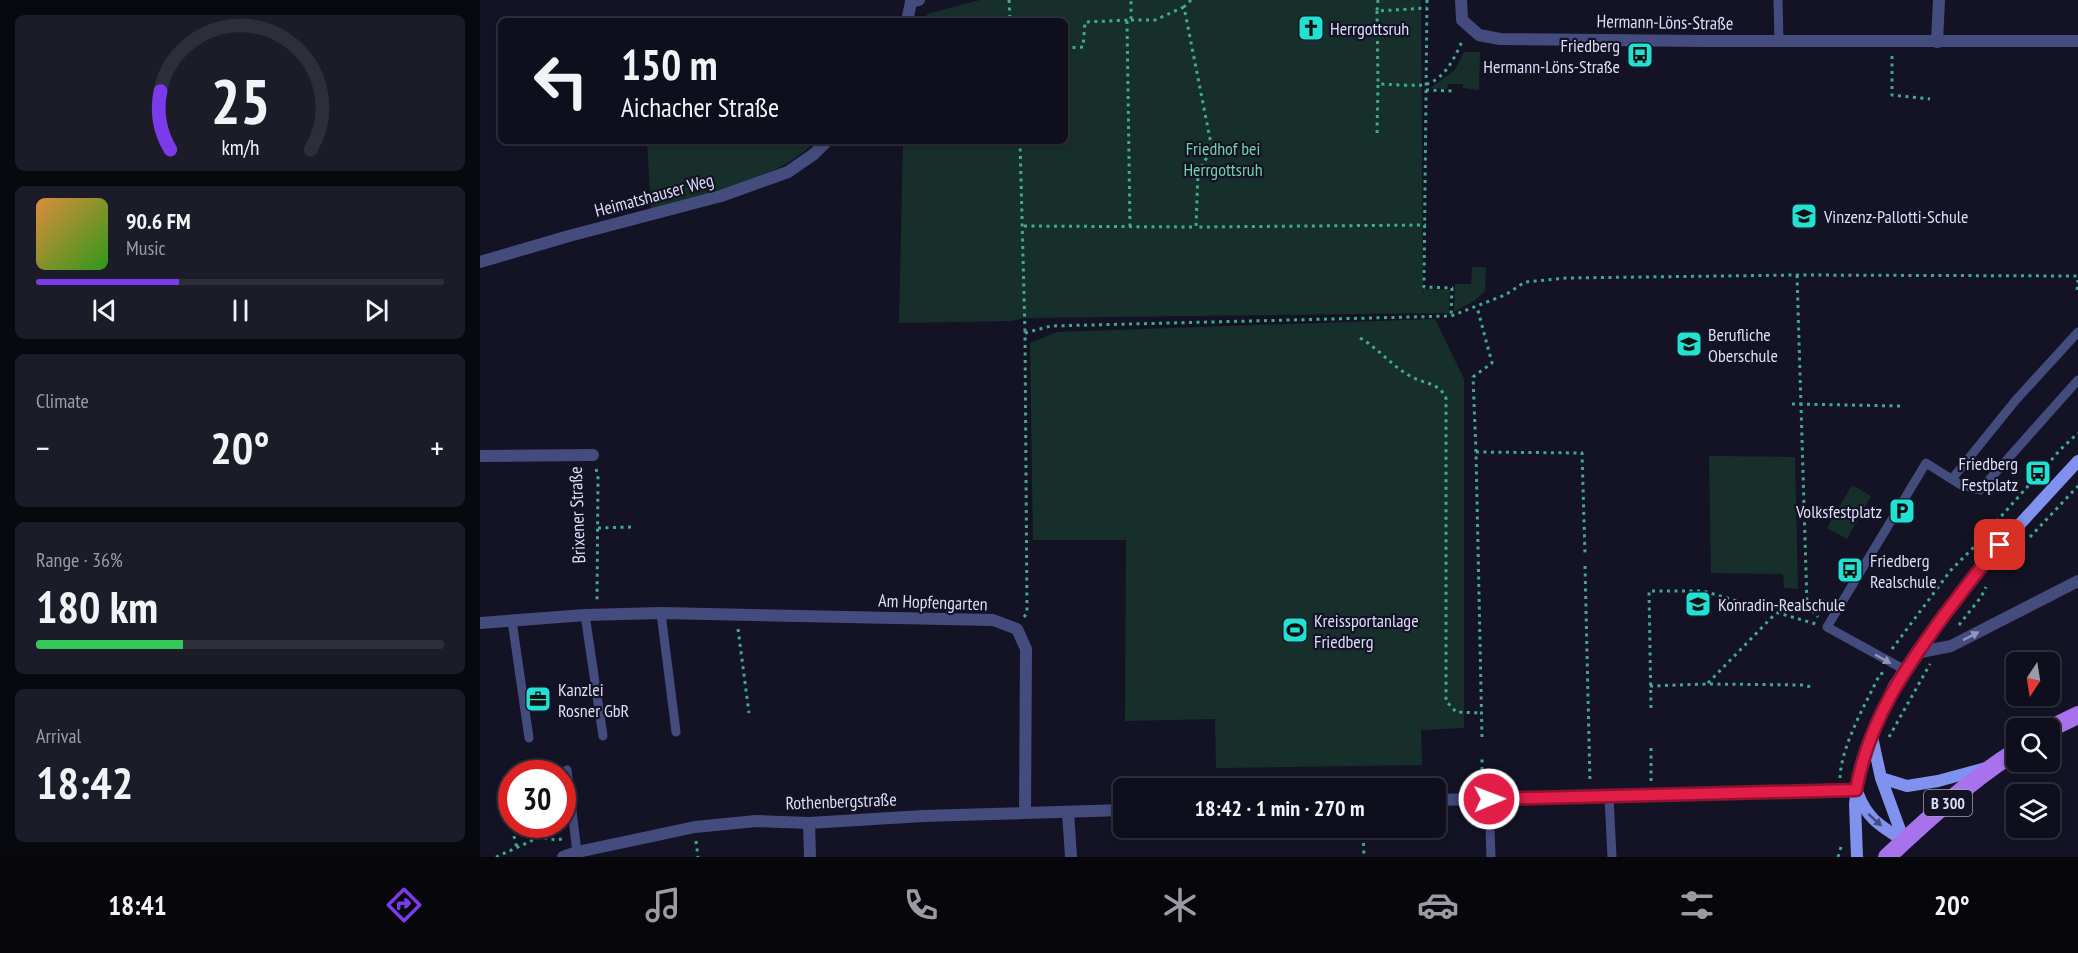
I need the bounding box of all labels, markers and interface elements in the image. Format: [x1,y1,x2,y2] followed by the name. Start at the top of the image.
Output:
[1596,9,1734,35] street label: Hermann-Löns-Straße
[1296,13,1326,43] church icon: Herrgottsruh
[1330,17,1409,40] place label: Herrgottsruh
[1483,34,1620,78] place label: Friedberg Hermann-Löns-Straße
[621,37,718,92] text: 150 m
[1625,40,1655,70] bus stop icon: Friedberg Hermann-Löns-Straße
[522,42,600,120] icon: left
[210,60,270,141] text: 25
[621,90,779,124] text: Aichacher Straße
[221,133,259,161] text: km/h
[1183,137,1263,181] park label: Friedhof bei Herrgottsruh
[592,168,716,222] street label: Heimatshauser Weg
[1789,201,1819,231] school or university icon: Vinzenz-Pallotti-Schule
[1823,205,1968,228] place label: Vinzenz-Pallotti-Schule
[126,207,191,235] text: 90.6 FM
[126,235,166,261] text: Music
[88,294,121,327] icon: previous
[224,294,257,327] icon: pause
[360,294,393,327] icon: next
[1708,323,1778,367] place label: Berufliche Oberschule
[1674,329,1704,359] school or university icon: Berufliche Oberschule
[36,388,89,414] text: Climate
[210,418,270,476] text: 20°
[36,426,50,469] text: −
[430,426,444,469] text: +
[1959,452,2018,496] place label: Friedberg Festplatz
[2023,458,2053,488] bus stop icon: Friedberg Festplatz
[564,466,590,564] street label: Brixener Straße
[1887,496,1917,526] parking icon: Volksfestplatz
[1795,500,1882,523] place label: Volksfestplatz
[1974,519,2025,570] pin
[1983,528,2016,561] icon: arrive
[36,547,123,573] text: Range · 36%
[1870,549,1937,593] place label: Friedberg Realschule
[1835,555,1865,585] bus stop icon: Friedberg Realschule
[36,577,158,635] text: 180 km
[878,589,988,615] street label: Am Hopfengarten
[1683,589,1713,619] school or university icon: Konradin-Realschule
[1718,593,1845,616] place label: Konradin-Realschule
[1314,609,1419,653] place label: Kreissportanlage Friedberg
[1280,615,1310,645] sports icon: Kreissportanlage Friedberg
[1963,631,1980,640] one-way arrow
[2006,652,2060,706] north arrow
[2006,652,2060,838] map controls
[1875,654,1892,664] one-way arrow
[558,678,630,722] place label: Kanzlei Rosner GbR
[523,684,553,714] office icon: Kanzlei Rosner GbR
[2006,718,2060,772] button: search
[36,723,81,749] text: Arrival
[36,753,133,811] text: 18:42
[498,760,576,838] speed limit sign: 30
[1457,767,1521,831] position arrow
[2006,784,2060,838] button: layers
[785,788,897,814] street label: Rothenbergstraße
[1924,790,1972,816] road number: B 300
[1194,794,1365,822] text: 18:42 · 1 min · 270 m
[1867,813,1882,827] one-way arrow
[383,884,425,926] icon: directions
[642,884,684,926] icon: music
[900,884,942,926] icon: phone
[1159,884,1201,926] icon: climate
[1417,884,1459,926] icon: car
[1676,884,1718,926] icon: filters
[108,888,167,922] text: 18:41
[1934,888,1970,922] text: 20°

